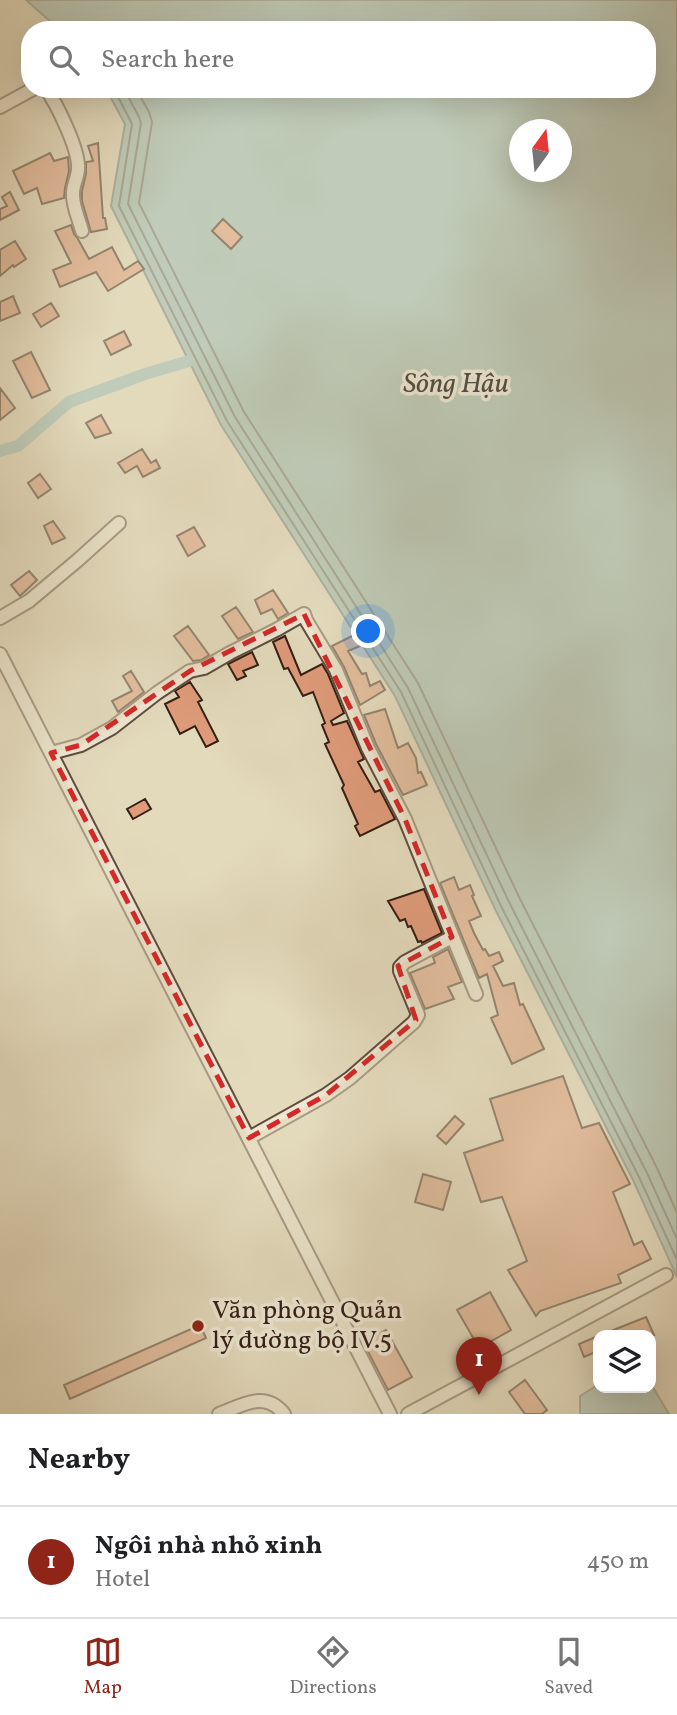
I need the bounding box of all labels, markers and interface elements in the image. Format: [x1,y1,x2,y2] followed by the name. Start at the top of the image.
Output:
[21,21,656,98] search box
[45,41,83,79] icon: search
[101,42,234,78] text: Search here
[509,119,572,182] north arrow
[403,365,509,404] water label: Sông Hậu
[351,614,385,648] your location
[212,1293,402,1359] place label: Văn phòng Quản lý đường bộ IV.5
[190,1318,206,1334] marker: Văn phòng Quản lý đường bộ IV.5
[593,1330,656,1393] map controls
[593,1330,656,1393] button: layers
[456,1337,502,1395] pin: 1
[28,1439,130,1481] text: Nearby
[95,1528,322,1564] text: Ngôi nhà nhỏ xinh
[46,1546,56,1578] text: 1
[587,1546,649,1578] text: 450 m
[95,1564,150,1596] text: Hotel
[84,1633,122,1701] tab: Map
[290,1633,377,1701] tab: Directions
[544,1633,593,1701] tab: Saved

